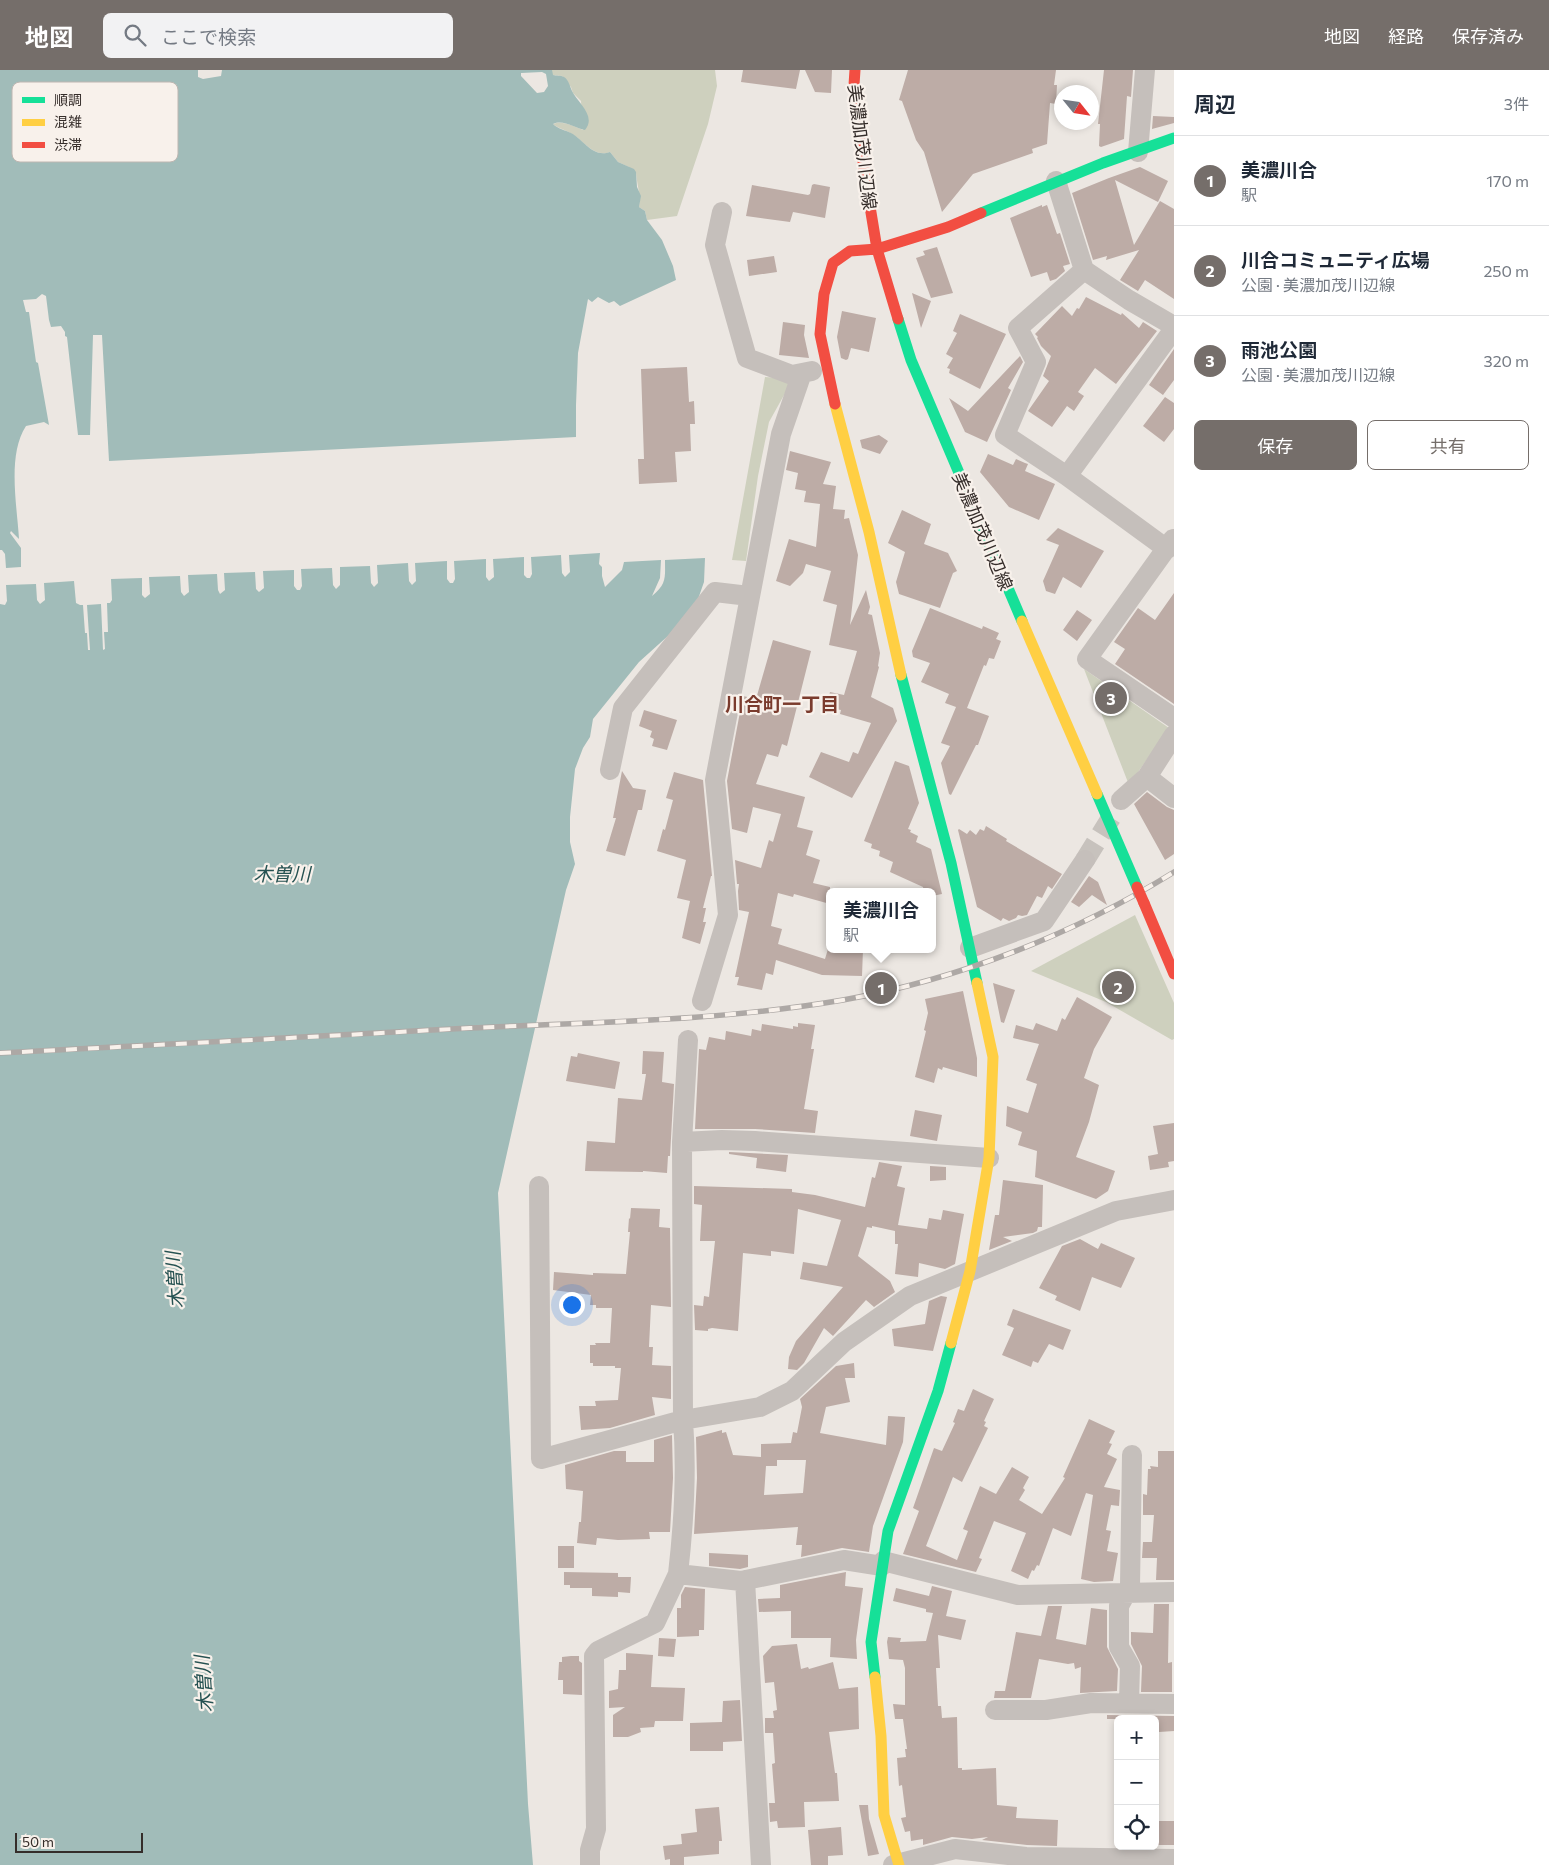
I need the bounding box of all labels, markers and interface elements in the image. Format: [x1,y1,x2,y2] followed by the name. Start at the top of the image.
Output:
[103,13,453,58] search box
[121,21,149,49] icon: search
[25,22,73,51] text: 地図
[161,25,256,48] text: ここで検索
[1324,25,1360,47] text: 地図
[1388,25,1424,47] text: 経路
[1452,25,1524,47] text: 保存済み
[12,82,178,162] legend
[844,83,882,211] street label: 美濃加茂川辺線
[1054,85,1099,130] north arrow
[54,91,82,108] text: 順調
[1194,91,1236,116] text: 周辺
[1504,94,1529,113] text: 3件
[54,113,82,130] text: 混雑
[54,136,82,153] text: 渋滞
[1241,158,1317,181] text: 美濃川合
[1206,171,1214,190] text: 1
[1486,171,1529,190] text: 170 m
[1241,185,1257,204] text: 駅
[1241,248,1430,271] text: 川合コミュニティ広場
[1205,261,1215,280] text: 2
[1483,261,1529,280] text: 250 m
[1241,275,1395,294] text: 公園 · 美濃加茂川辺線
[1241,338,1317,361] text: 雨池公園
[1205,351,1215,370] text: 3
[1484,351,1529,370] text: 320 m
[1241,365,1395,384] text: 公園 · 美濃加茂川辺線
[1194,420,1357,470] button: 保存
[1367,420,1529,470] button: 共有
[948,469,1018,593] street label: 美濃加茂川辺線
[1095,679,1127,717] pin: 3
[725,692,839,715] district label: 川合町一丁目
[253,862,312,885] water label: 木曽川
[826,888,936,953] popup
[843,898,919,921] text: 美濃川合
[843,925,859,944] text: 駅
[1102,968,1134,1006] pin: 2
[865,969,897,1007] pin: 1
[160,1249,187,1309] water label: 木曽川
[559,1292,585,1318] your location
[189,1653,216,1713] water label: 木曽川
[1114,1715,1159,1850] map controls
[1114,1715,1159,1760] button: +
[1114,1760,1159,1805] button: −
[1114,1805,1159,1850] button: locate
[15,1830,142,1853] scale bar
[22,1833,54,1850] text: 50 m

